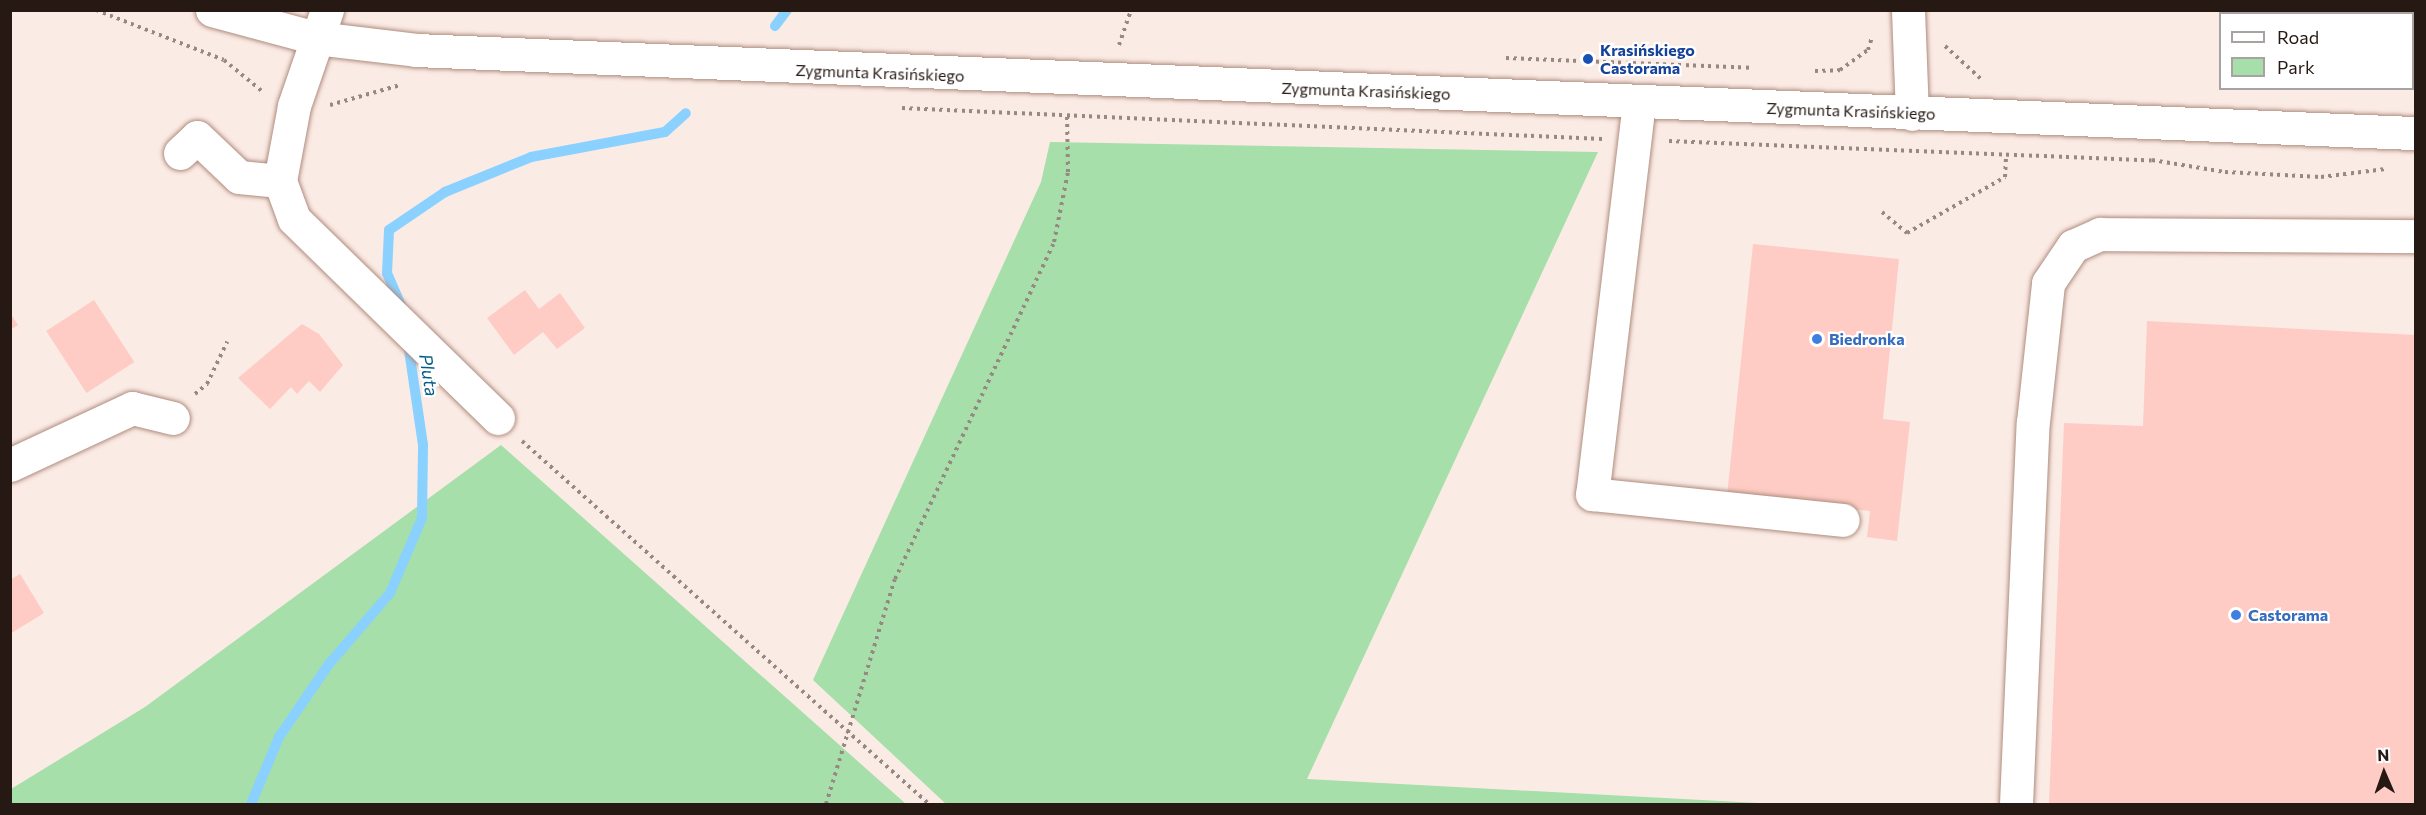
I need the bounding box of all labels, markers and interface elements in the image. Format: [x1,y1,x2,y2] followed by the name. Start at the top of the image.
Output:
[2219,12,2414,90] legend
[2277,26,2319,48] text: Road
[1600,40,1695,78] place label: Krasińskiego Castorama
[1581,52,1595,66] marker: Krasińskiego Castorama
[2277,56,2315,78] text: Park
[795,60,965,86] street label: Zygmunta Krasińskiego
[1281,78,1451,104] street label: Zygmunta Krasińskiego
[1766,98,1936,124] street label: Zygmunta Krasińskiego
[1829,329,1905,349] place label: Biedronka
[1810,332,1824,346] marker: Biedronka
[415,352,443,398] water label: Pluta
[2248,605,2328,625] place label: Castorama
[2229,608,2243,622] marker: Castorama
[2354,743,2414,803] north arrow
[2377,745,2390,764] text: N

